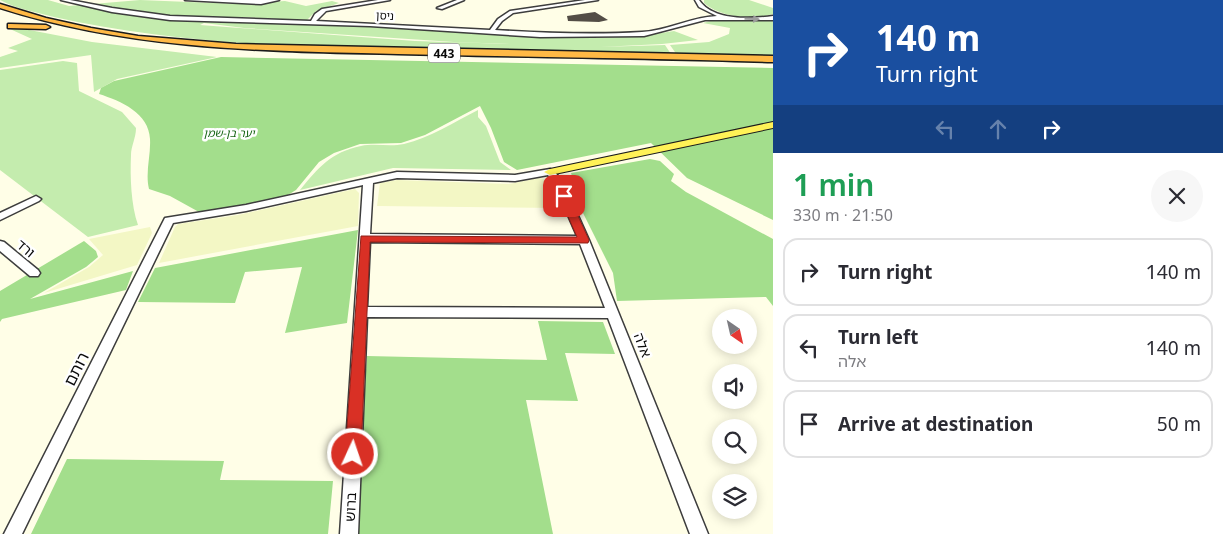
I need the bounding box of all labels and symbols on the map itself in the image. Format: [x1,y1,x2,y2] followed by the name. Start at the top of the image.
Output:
[376,7,394,23] street label: ניסן
[744,16,760,24] one-way arrow
[428,44,460,62] road number: 443
[204,125,256,140] park label: יער בן-שמן
[543,175,585,217] pin
[13,235,39,261] street label: ורד
[712,309,758,354] north arrow
[630,330,656,360] street label: אלה
[58,348,94,390] street label: רותם
[326,427,378,479] position arrow
[340,492,360,522] street label: ברוש

